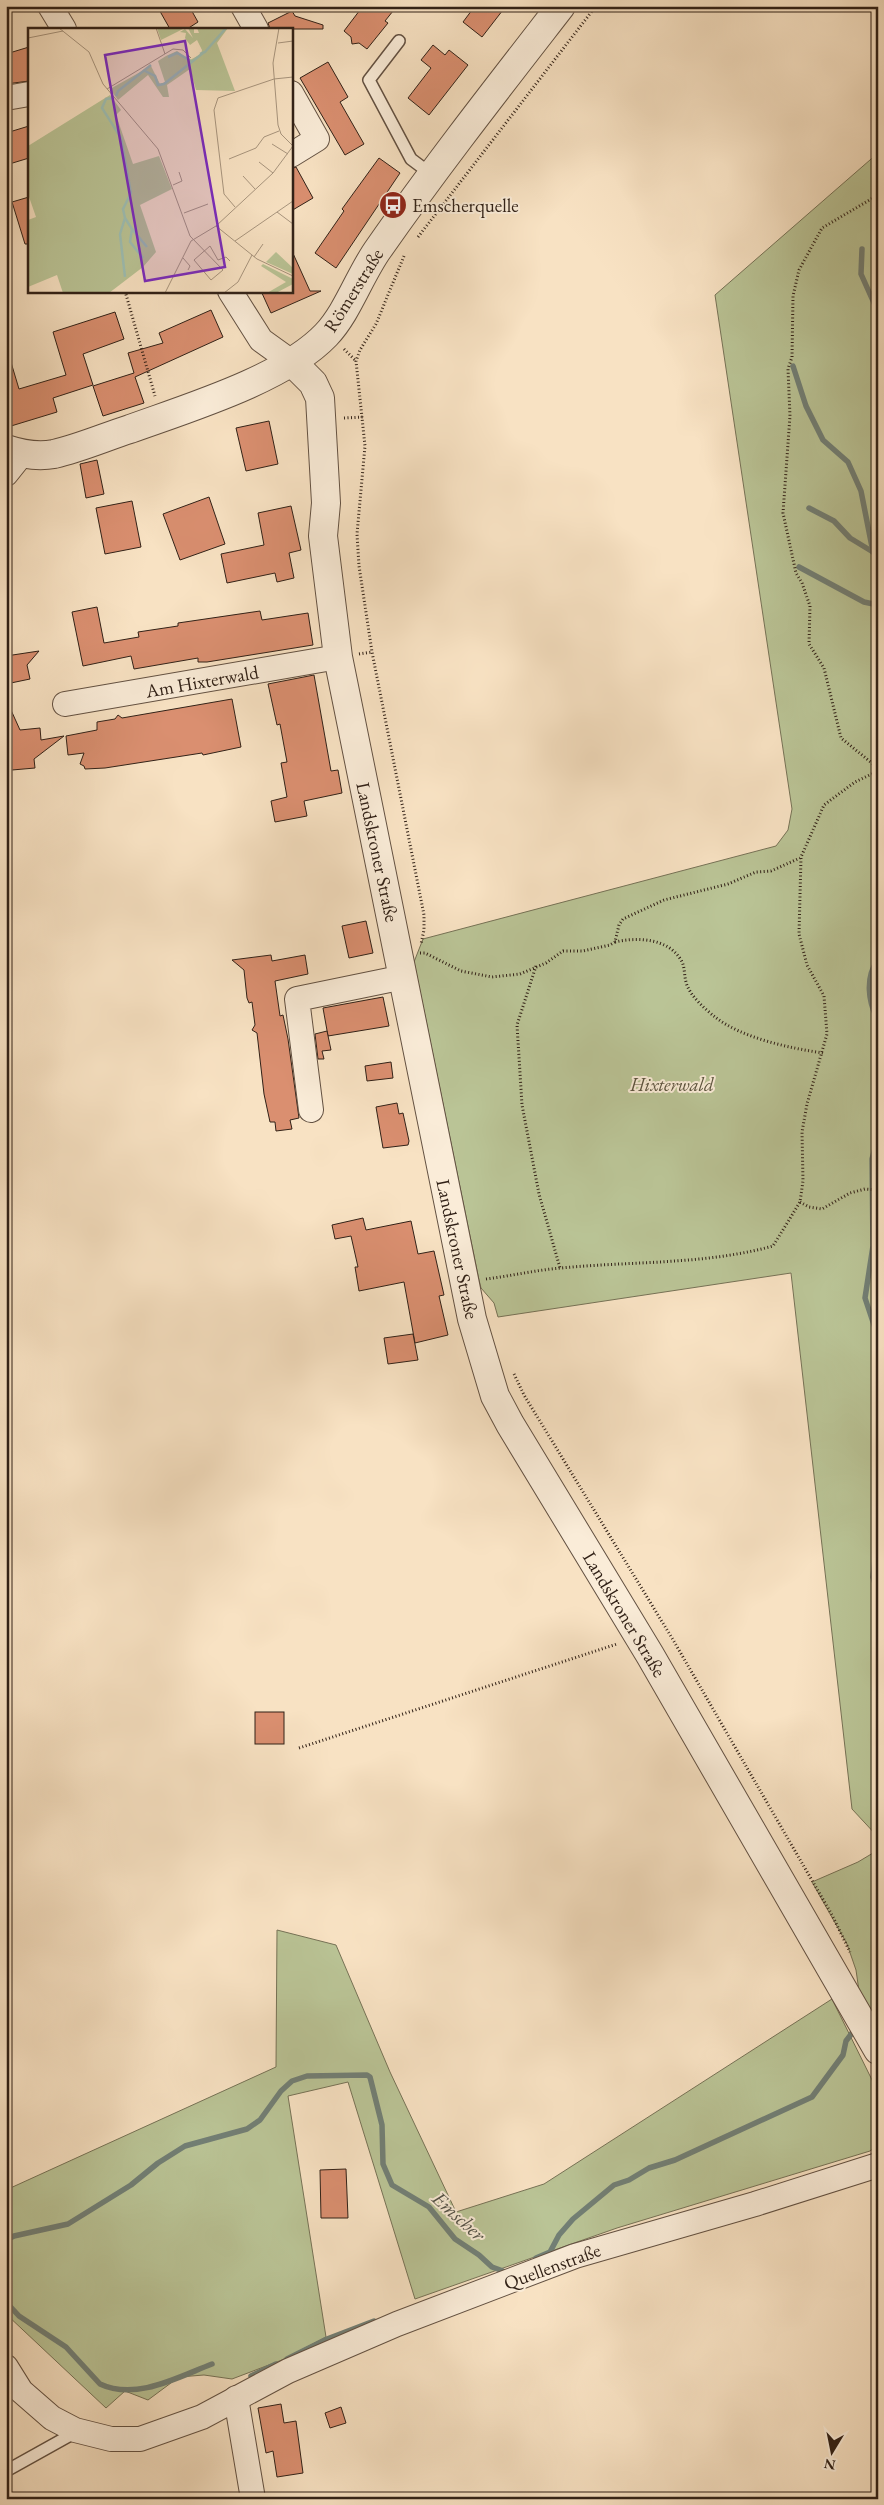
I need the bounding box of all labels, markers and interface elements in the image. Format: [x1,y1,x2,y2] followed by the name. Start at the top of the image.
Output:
[28,28,292,292] inset map
[378,190,408,220] bus stop icon: Emscherquelle
[412,193,519,218] place label: Emscherquelle
[318,244,389,337] street label: Römerstraße
[143,659,261,704] street label: Am Hixterwald
[350,780,405,924] street label: Landskroner Straße
[629,1072,714,1097] park label: Hixterwald
[430,1177,485,1321] street label: Landskroner Straße
[577,1547,672,1682] street label: Landskroner Straße
[426,2185,492,2248] water label: Emscher
[500,2237,604,2296] street label: Quellenstraße
[806,2428,856,2478] north arrow
[822,2455,837,2475] text: N

